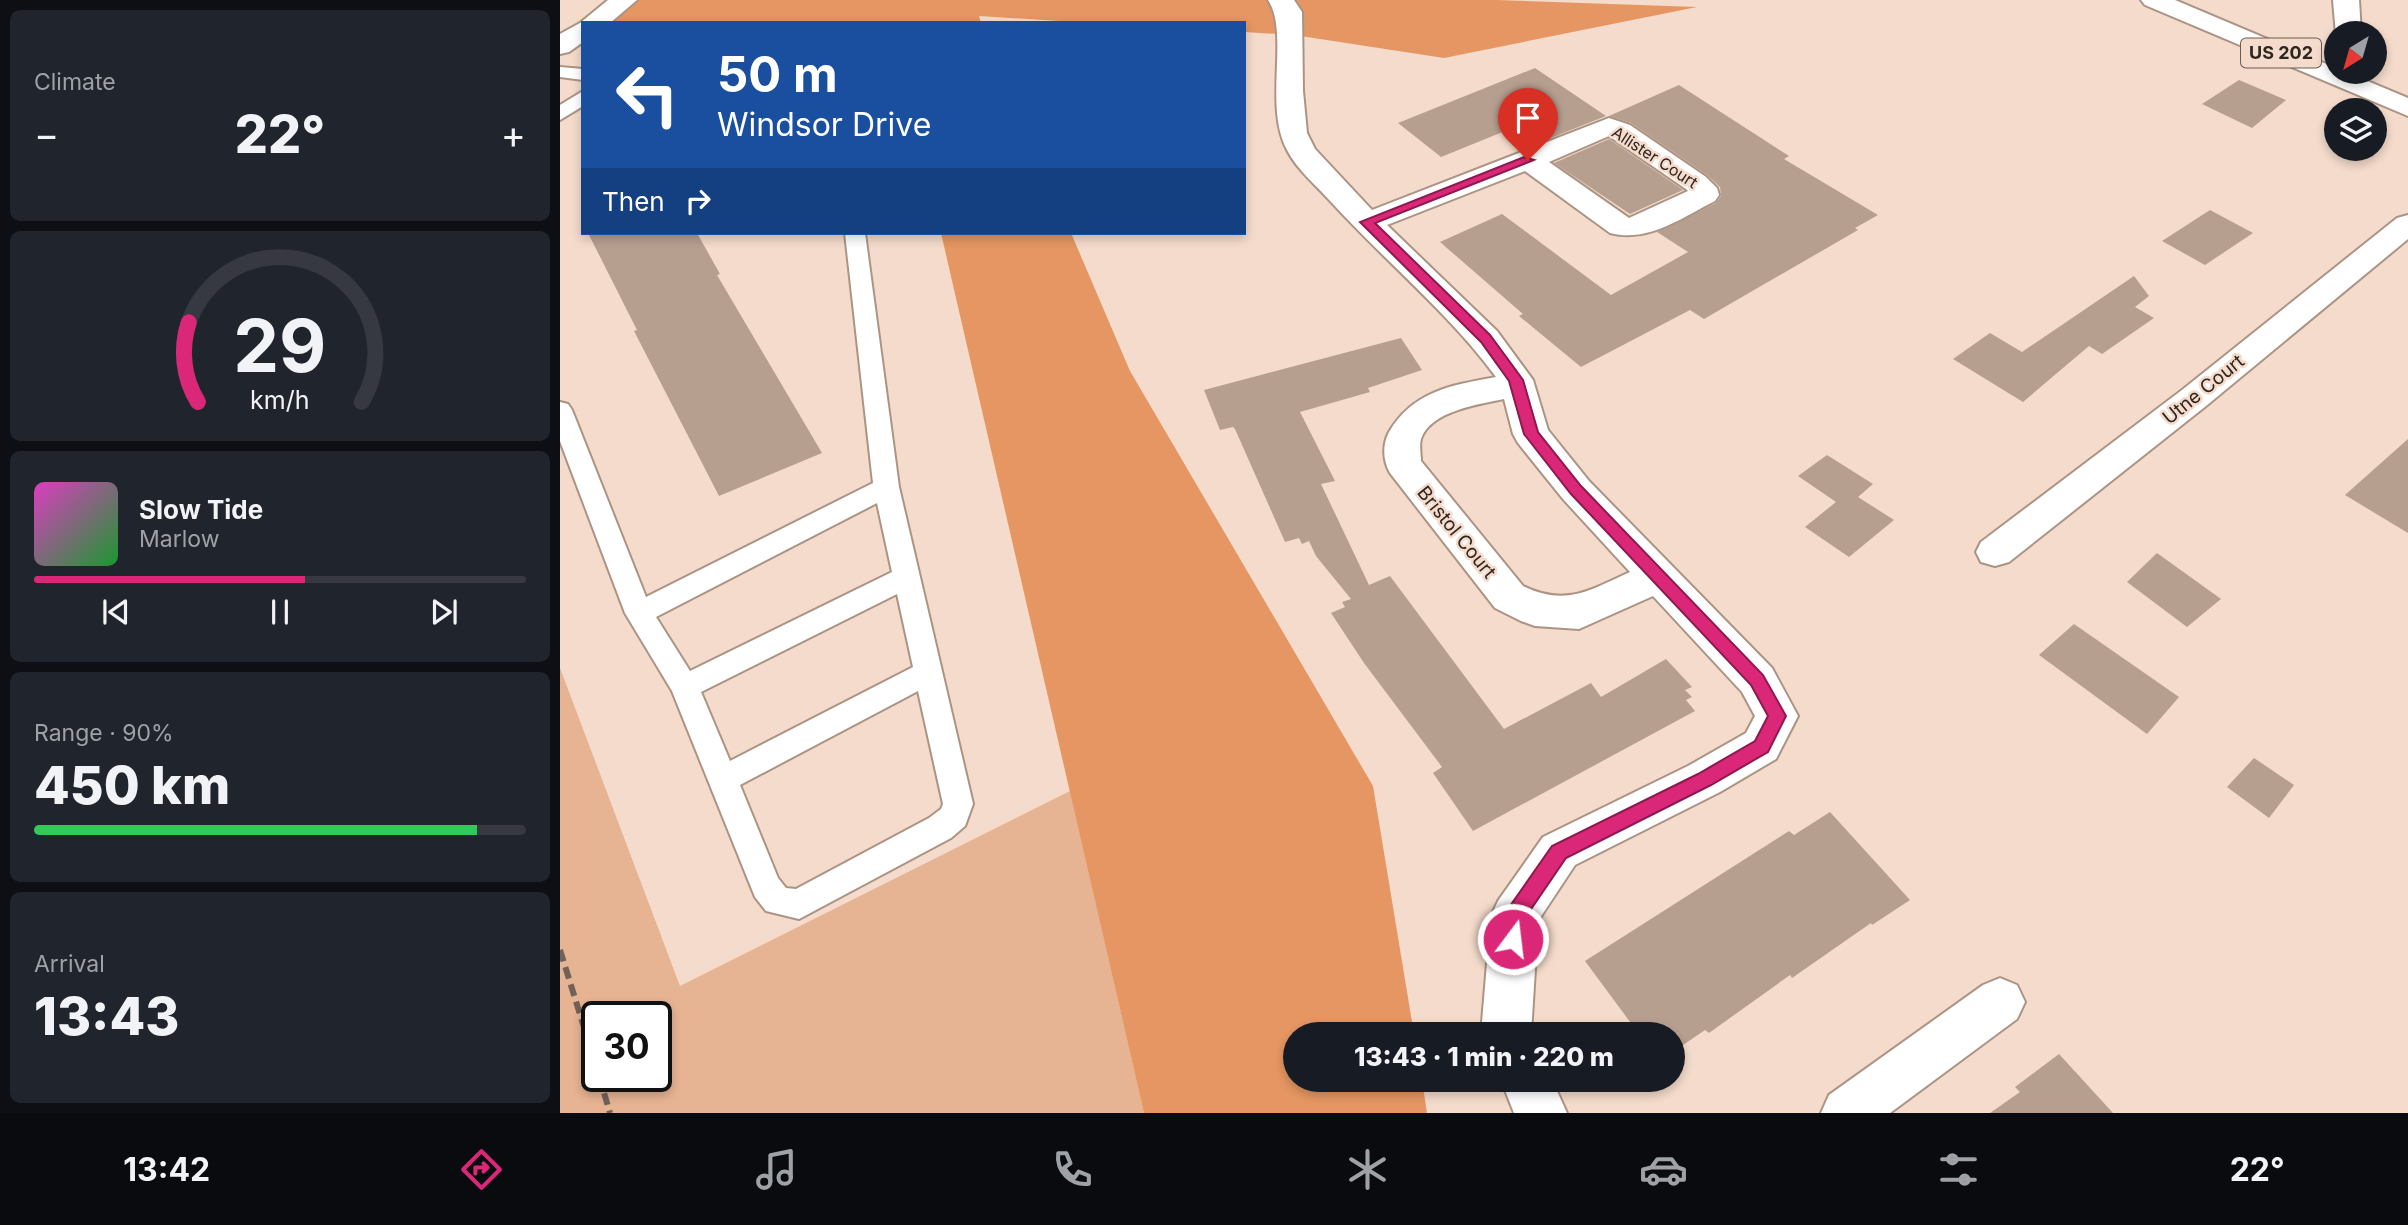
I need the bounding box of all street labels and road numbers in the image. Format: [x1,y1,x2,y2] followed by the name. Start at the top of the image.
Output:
[2241,38,2321,68] road number: US 202
[1608,122,1702,192] street label: Allister Court
[2158,350,2249,429] street label: Utne Court
[1412,482,1501,583] street label: Bristol Court

